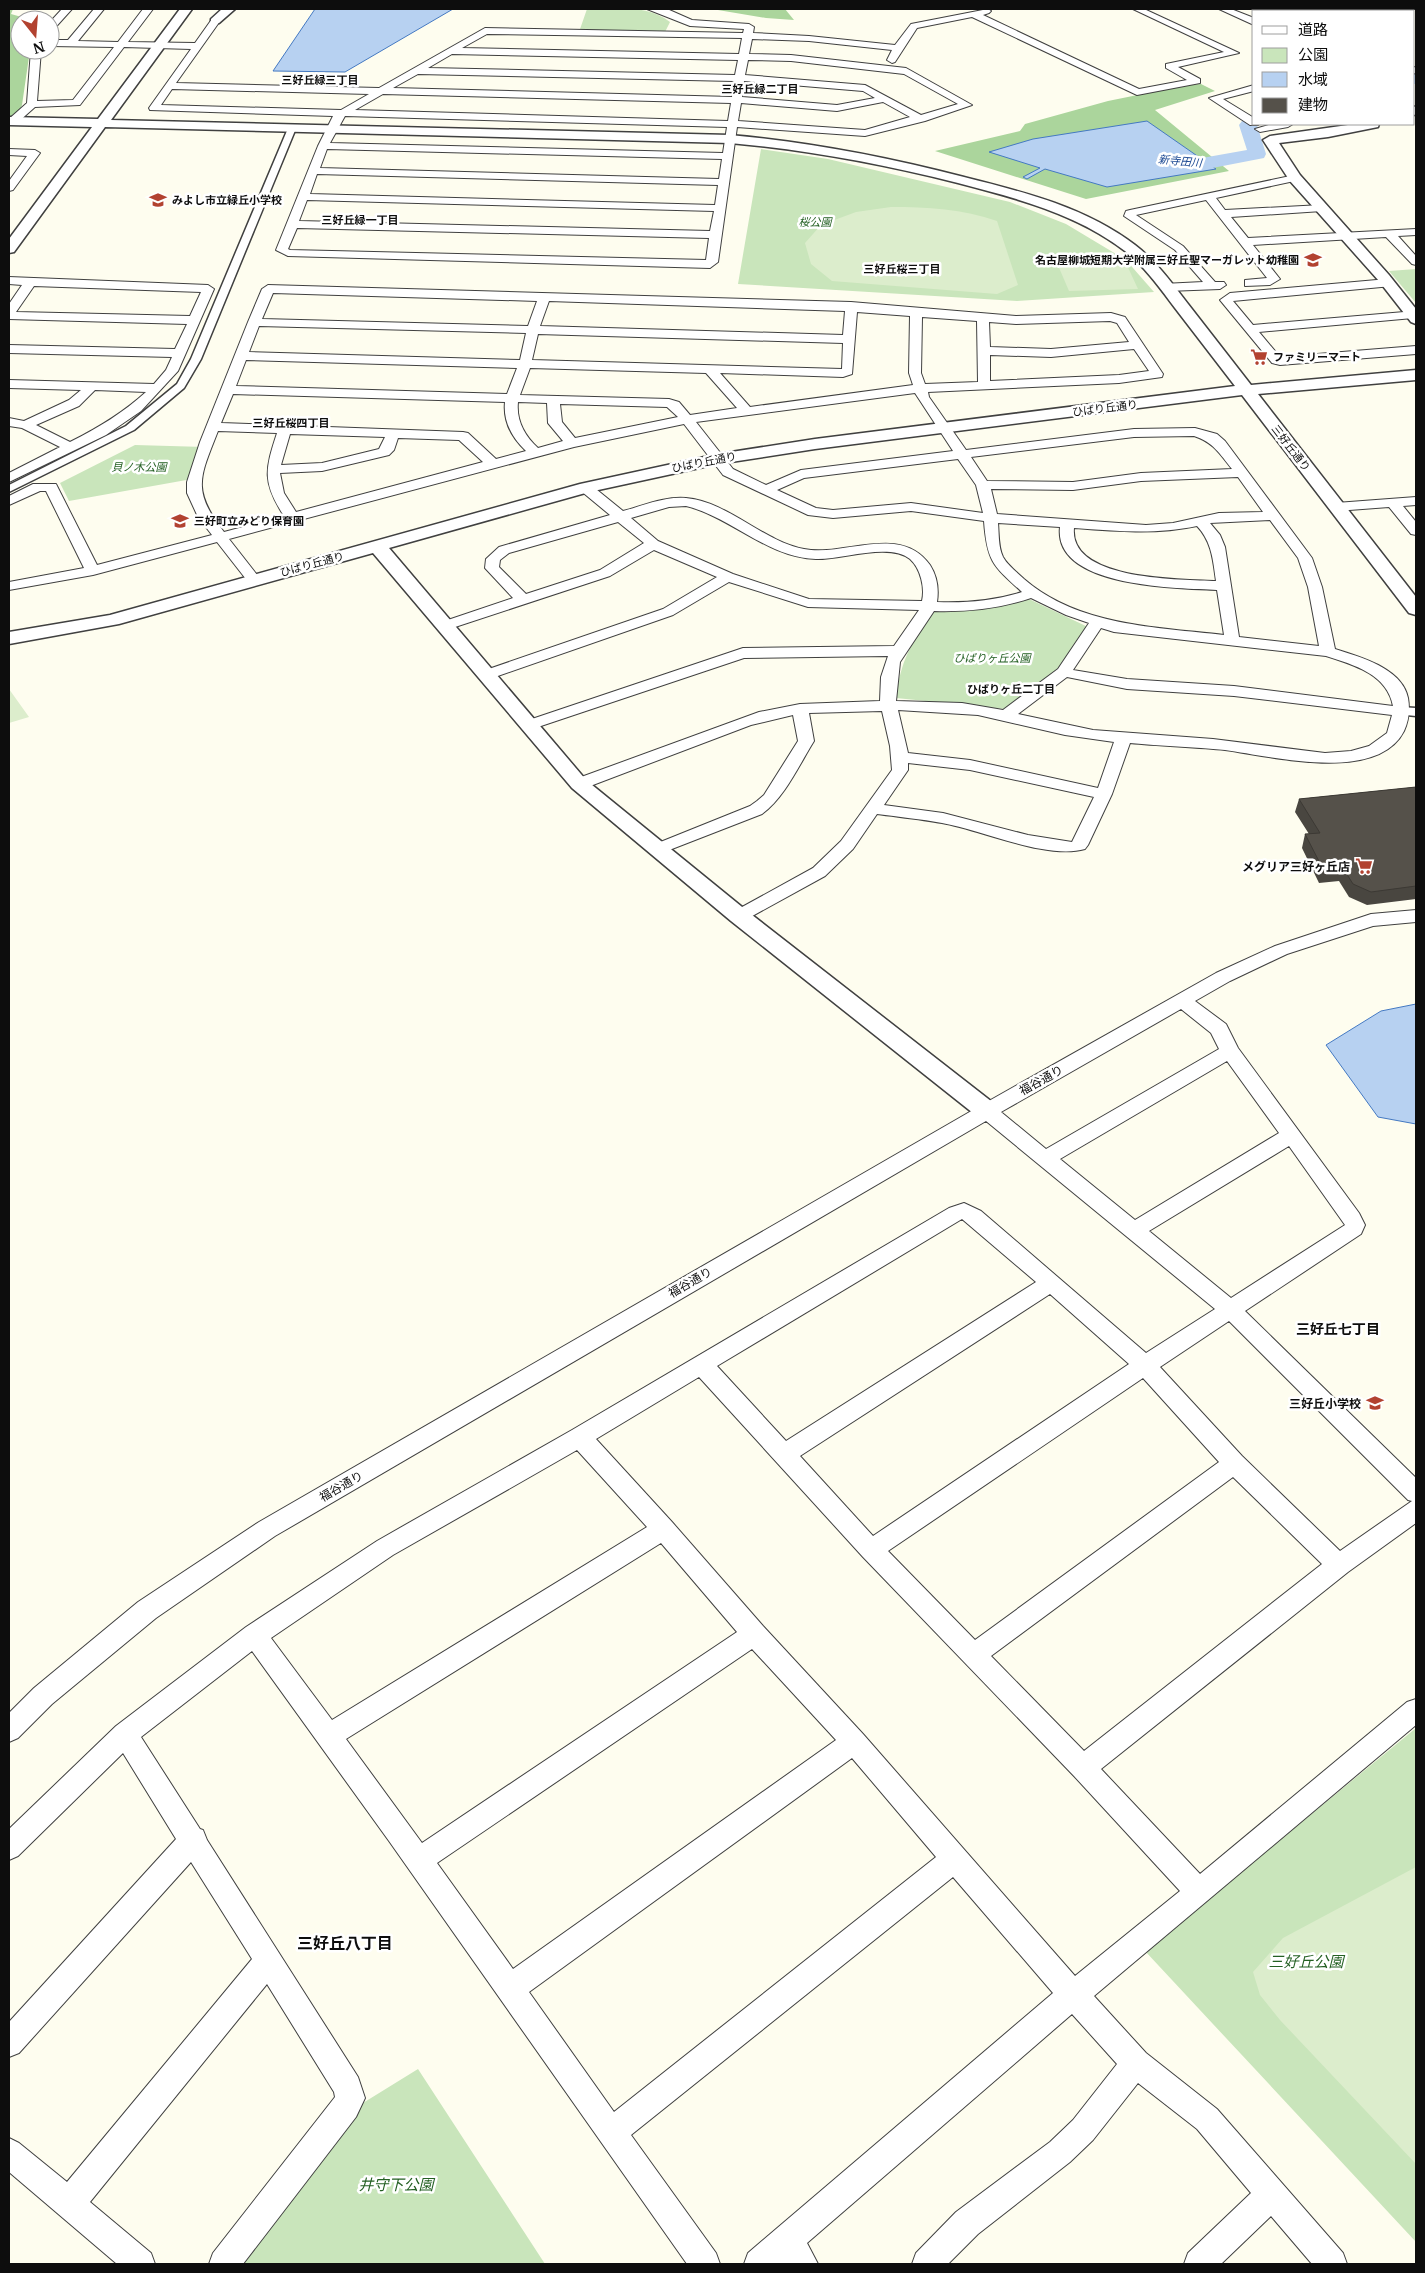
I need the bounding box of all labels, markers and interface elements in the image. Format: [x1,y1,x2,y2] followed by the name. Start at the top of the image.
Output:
[10,10,60,60] north arrow
[1252,10,1415,125] legend
[1298,20,1328,39] text: 道路
[31,37,47,58] text: N
[1298,45,1328,64] text: 公園
[1298,70,1328,89] text: 水域
[282,73,359,87] district label: 三好丘緑三丁目
[722,82,799,96] district label: 三好丘緑二丁目
[1298,95,1328,114] text: 建物
[1157,152,1204,170] water label: 新寺田川
[148,190,168,210] school or university icon: みよし市立緑丘小学校
[172,193,282,207] place label: みよし市立緑丘小学校
[322,213,399,227] district label: 三好丘緑一丁目
[799,215,833,229] park label: 桜公園
[1303,250,1323,270] school or university icon: 名古屋柳城短期大学附属三好丘聖マーガレット幼稚園
[1035,253,1299,267] place label: 名古屋柳城短期大学附属三好丘聖マーガレット幼稚園
[864,262,941,276] district label: 三好丘桜三丁目
[1249,347,1269,367] supermarket icon: ファミリーマート
[1273,350,1361,364] place label: ファミリーマート
[1071,397,1139,419] street label: ひばり丘通り
[253,416,330,430] district label: 三好丘桜四丁目
[1269,422,1313,474] street label: 三好丘通り
[670,449,738,475] street label: ひばり丘通り
[112,460,168,474] park label: 貝ノ木公園
[170,511,190,531] school or university icon: 三好町立みどり保育園
[194,514,304,528] place label: 三好町立みどり保育園
[278,549,346,579] street label: ひばり丘通り
[954,651,1032,665] park label: ひばりヶ丘公園
[967,682,1055,696] district label: ひばりヶ丘二丁目
[1354,856,1374,876] supermarket icon: メグリア三好ヶ丘店
[1242,859,1350,874] place label: メグリア三好ヶ丘店
[1016,1062,1066,1098] street label: 福谷通り
[665,1264,715,1300] street label: 福谷通り
[1296,1320,1380,1338] district label: 三好丘七丁目
[1365,1393,1385,1413] school or university icon: 三好丘小学校
[1289,1396,1361,1411] place label: 三好丘小学校
[316,1468,366,1504] street label: 福谷通り
[297,1933,393,1953] district label: 三好丘八丁目
[1268,1952,1345,1971] park label: 三好丘公園
[358,2175,435,2194] park label: 井守下公園

